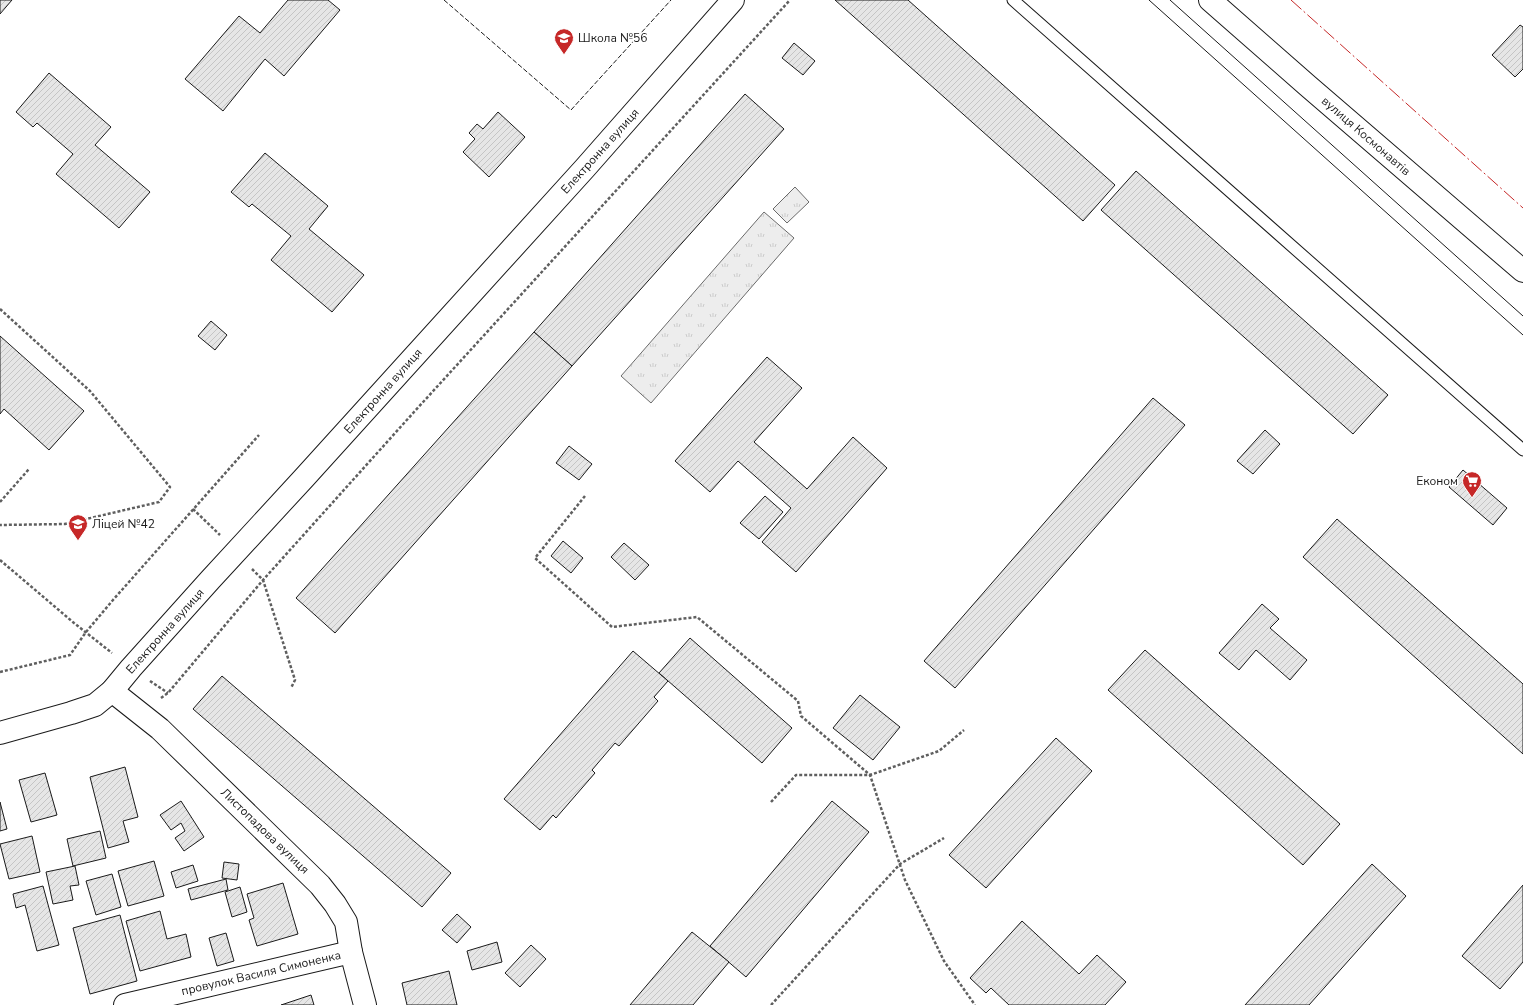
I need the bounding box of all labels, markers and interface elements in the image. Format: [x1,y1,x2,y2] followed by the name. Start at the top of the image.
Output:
[553,27,575,55] school or university icon: Школа №56
[578,30,647,46] place label: Школа №56
[1318,93,1414,179] street label: вулиця Космонавтів
[557,105,643,197] street label: Електронна вулиця
[340,345,426,437] street label: Електронна вулиця
[1461,470,1483,498] supermarket icon: Економ
[1416,473,1458,489] place label: Економ
[67,513,89,541] school or university icon: Ліцей №42
[92,516,155,532] place label: Ліцей №42
[122,585,208,677] street label: Електронна вулиця
[217,785,313,877] street label: Листопадова вулиця
[180,947,342,999] street label: провулок Василя Симоненка

